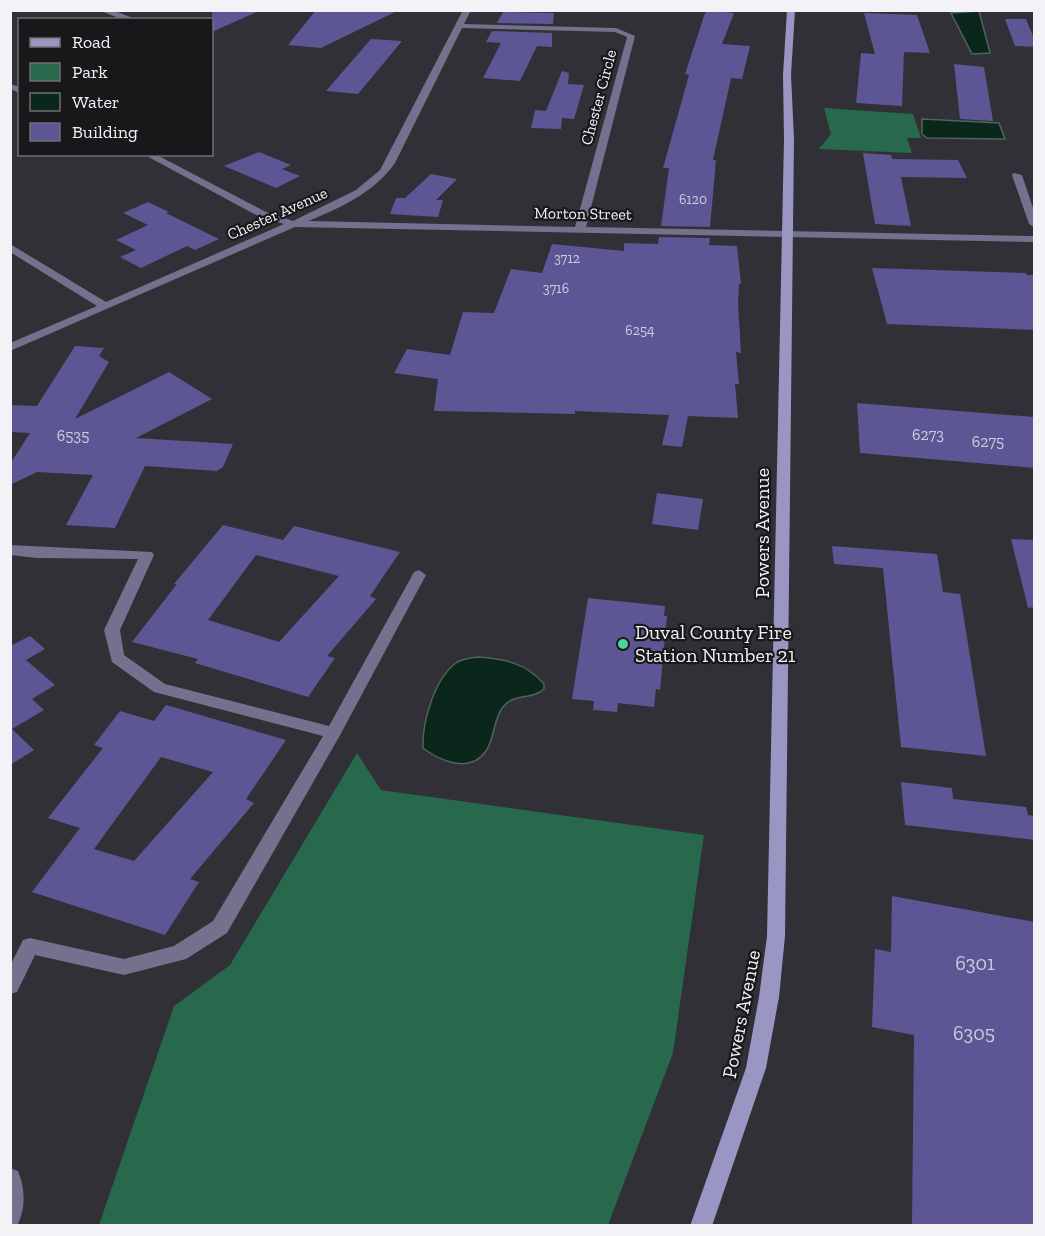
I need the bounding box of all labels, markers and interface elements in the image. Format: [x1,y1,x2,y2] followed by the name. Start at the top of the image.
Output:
[18,18,213,156] legend
[72,31,111,53] text: Road
[577,47,620,147] street label: Chester Circle
[72,61,108,83] text: Park
[72,91,119,113] text: Water
[72,121,138,143] text: Building
[224,183,330,244] street label: Chester Avenue
[679,191,707,208] house number: 6120
[534,203,632,224] street label: Morton Street
[554,250,580,267] house number: 3712
[543,280,569,297] house number: 3716
[625,322,655,339] house number: 6254
[912,425,944,444] house number: 6273
[57,426,89,445] house number: 6535
[972,432,1004,451] house number: 6275
[750,468,774,598] street label: Powers Avenue
[635,620,796,667] place label: Duval County Fire Station Number 21
[616,637,630,651] marker: Duval County Fire Station Number 21
[717,948,765,1080] street label: Powers Avenue
[955,951,995,975] house number: 6301
[953,1021,995,1045] house number: 6305

